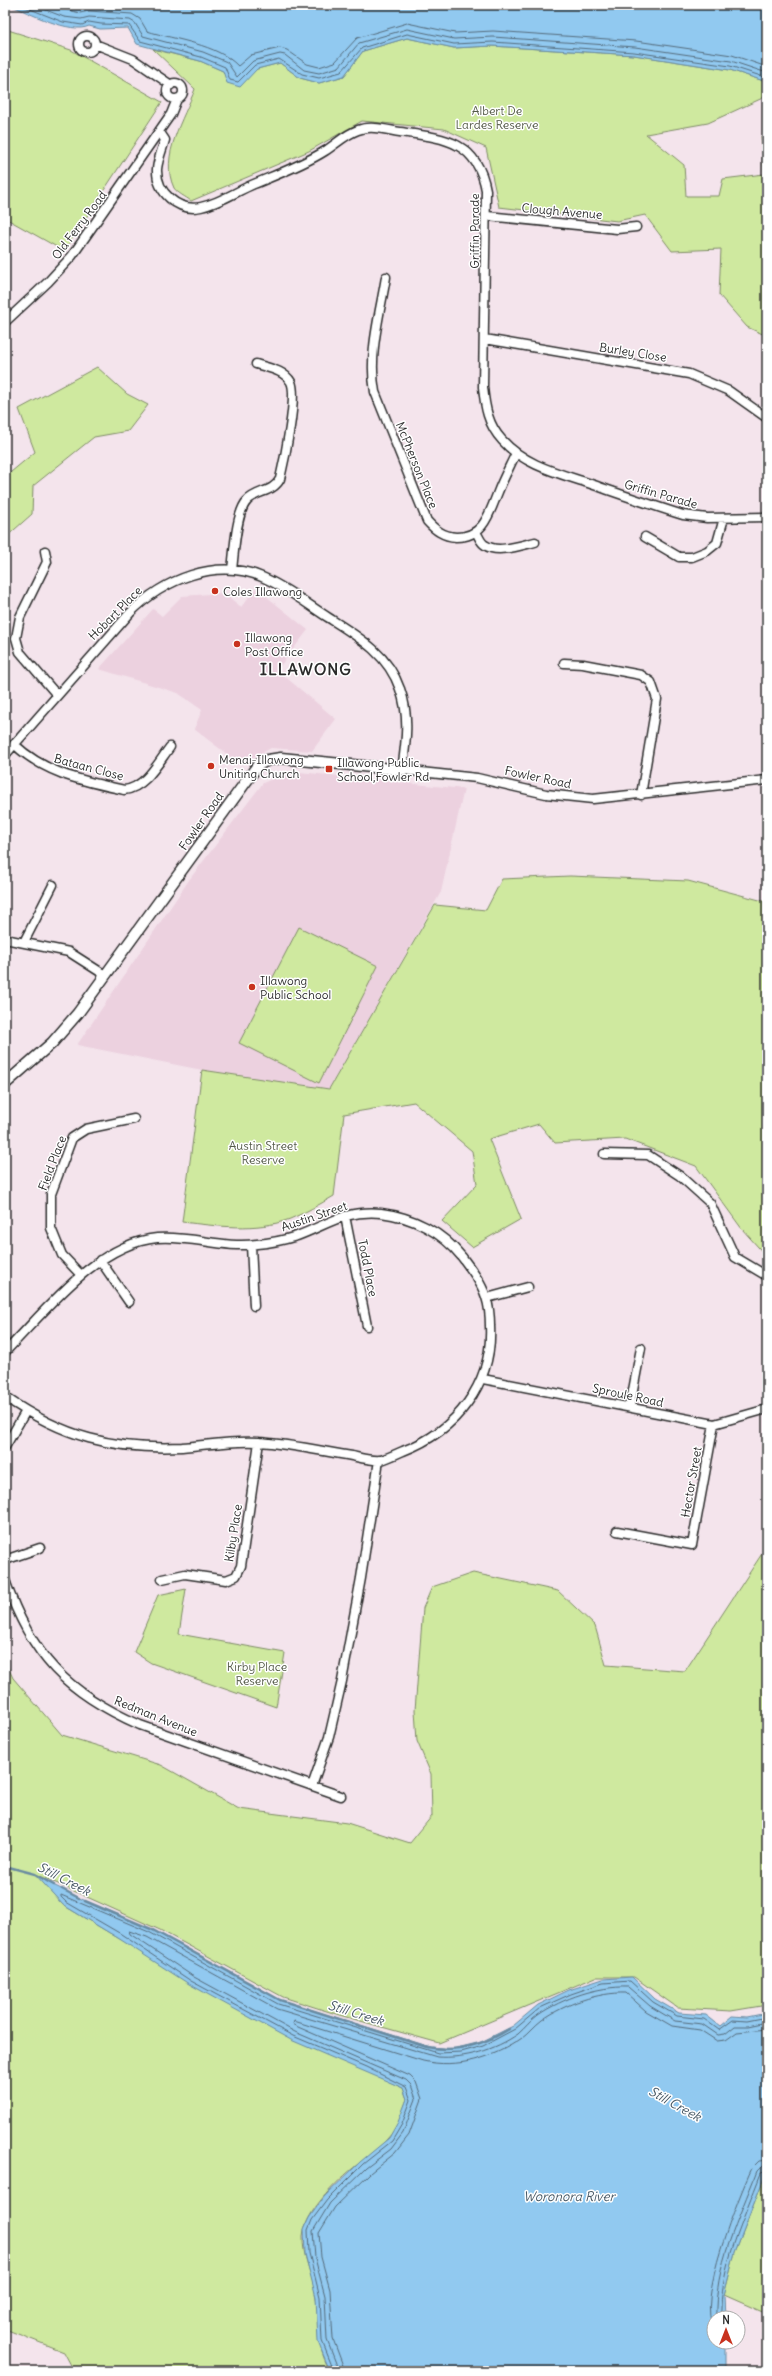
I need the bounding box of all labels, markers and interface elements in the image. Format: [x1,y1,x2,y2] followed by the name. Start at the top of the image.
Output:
[456,103,538,132] park label: Albert De Lardes Reserve
[48,188,110,262] street label: Old Ferry Road
[467,193,482,269] street label: Griffin Parade
[521,200,603,222] street label: Clough Avenue
[598,339,668,365] street label: Burley Close
[393,419,441,511] street label: McPherson Place
[623,476,699,512] street label: Griffin Parade
[85,583,145,643] street label: Hobart Place
[223,584,302,599] place label: Coles Illawong
[210,586,220,596] marker: Coles Illawong
[245,630,303,659] place label: Illawong Post Office
[232,639,242,649] marker: Illawong Post Office
[260,659,352,679] district label: ILLAWONG
[53,751,125,783] street label: Bataan Close
[219,752,304,781] place label: Menai-Illawong Uniting Church
[337,755,429,784] place label: Illawong Public School,Fowler Rd
[206,761,216,771] marker: Menai-Illawong Uniting Church
[503,763,573,791] street label: Fowler Road
[324,764,334,774] marker: Illawong Public School,Fowler Rd
[175,789,227,853] street label: Fowler Road
[260,973,331,1002] place label: Illawong Public School
[247,982,257,992] marker: Illawong Public School
[35,1133,69,1193] street label: Field Place
[229,1138,297,1167] park label: Austin Street Reserve
[279,1198,349,1234] street label: Austin Street
[355,1238,381,1298] street label: Todd Place
[591,1380,665,1410] street label: Sproule Road
[677,1445,705,1519] street label: Hector Street
[221,1503,245,1563] street label: Kilby Place
[227,1659,287,1688] park label: Kirby Place Reserve
[112,1693,200,1739] street label: Redman Avenue
[35,1858,95,1900] water label: Still Creek
[326,1996,387,2030] water label: Still Creek
[646,2083,705,2126] water label: Still Creek
[523,2188,616,2205] water label: Woronora River
[706,2310,746,2350] north arrow
[722,2313,730,2327] text: N

